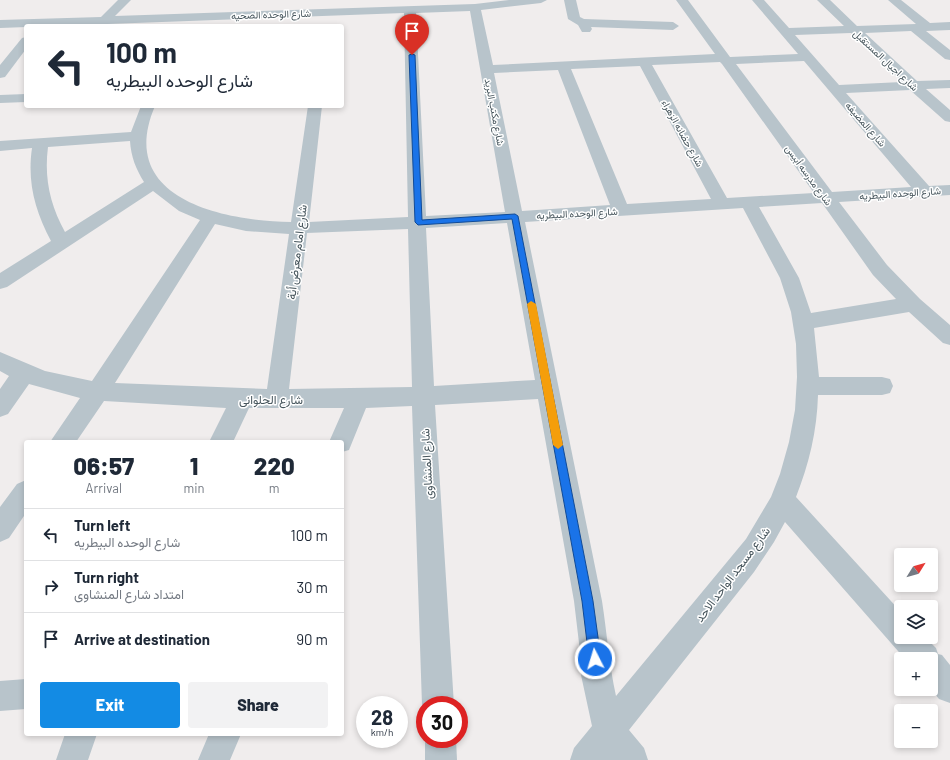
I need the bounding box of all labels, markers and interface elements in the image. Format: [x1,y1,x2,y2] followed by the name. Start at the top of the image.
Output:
[231,7,311,22] street label: شارع الوحده الصحيه
[395,14,429,55] pin
[401,20,423,42] icon: arrive
[850,27,921,94] street label: شارع اجيال المستقبل
[106,35,177,69] text: 100 m
[40,40,92,92] icon: left
[106,69,253,91] text: شارع الوحده البيطريه
[482,77,507,147] street label: شارع مكتب البريد
[659,97,706,169] street label: شارع حضانه الزهراء
[843,99,889,150] street label: شارع المضيفه
[782,142,835,208] street label: شارع مدرسه أبيس
[859,184,941,203] street label: شارع الوحده البيطريه
[283,204,312,301] street label: شارع امام معرض أية
[536,205,618,222] street label: شارع الوحده البيطريه
[239,392,303,409] street label: شارع الحلوانى
[417,428,438,500] street label: شارع المنشاوى
[73,451,134,480] text: 06:57
[190,451,198,480] text: 1
[254,451,295,480] text: 220
[86,480,122,496] text: Arrival
[183,480,205,496] text: min
[269,480,280,496] text: m
[74,516,130,534] text: Turn left
[40,524,62,546] icon: left
[692,524,775,626] street label: شارع مسجد الواحد الاحد
[290,526,328,544] text: 100 m
[74,534,180,550] text: شارع الوحده البيطريه
[894,548,938,592] north arrow
[894,548,938,748] map controls
[74,568,139,586] text: Turn right
[40,576,62,598] icon: right
[296,578,328,596] text: 30 m
[74,586,184,602] text: امتداد شارع المنشاوى
[894,600,938,644] button: layers
[40,628,62,650] icon: arrive
[74,630,210,648] text: Arrive at destination
[296,630,328,648] text: 90 m
[574,638,616,680] position arrow
[894,652,938,696] button: +
[40,682,180,728] button: Exit
[188,682,328,728] button: Share
[416,696,468,748] speed limit sign: 30
[894,704,938,748] button: −
[371,705,393,729] text: 28
[371,726,393,738] text: km/h

